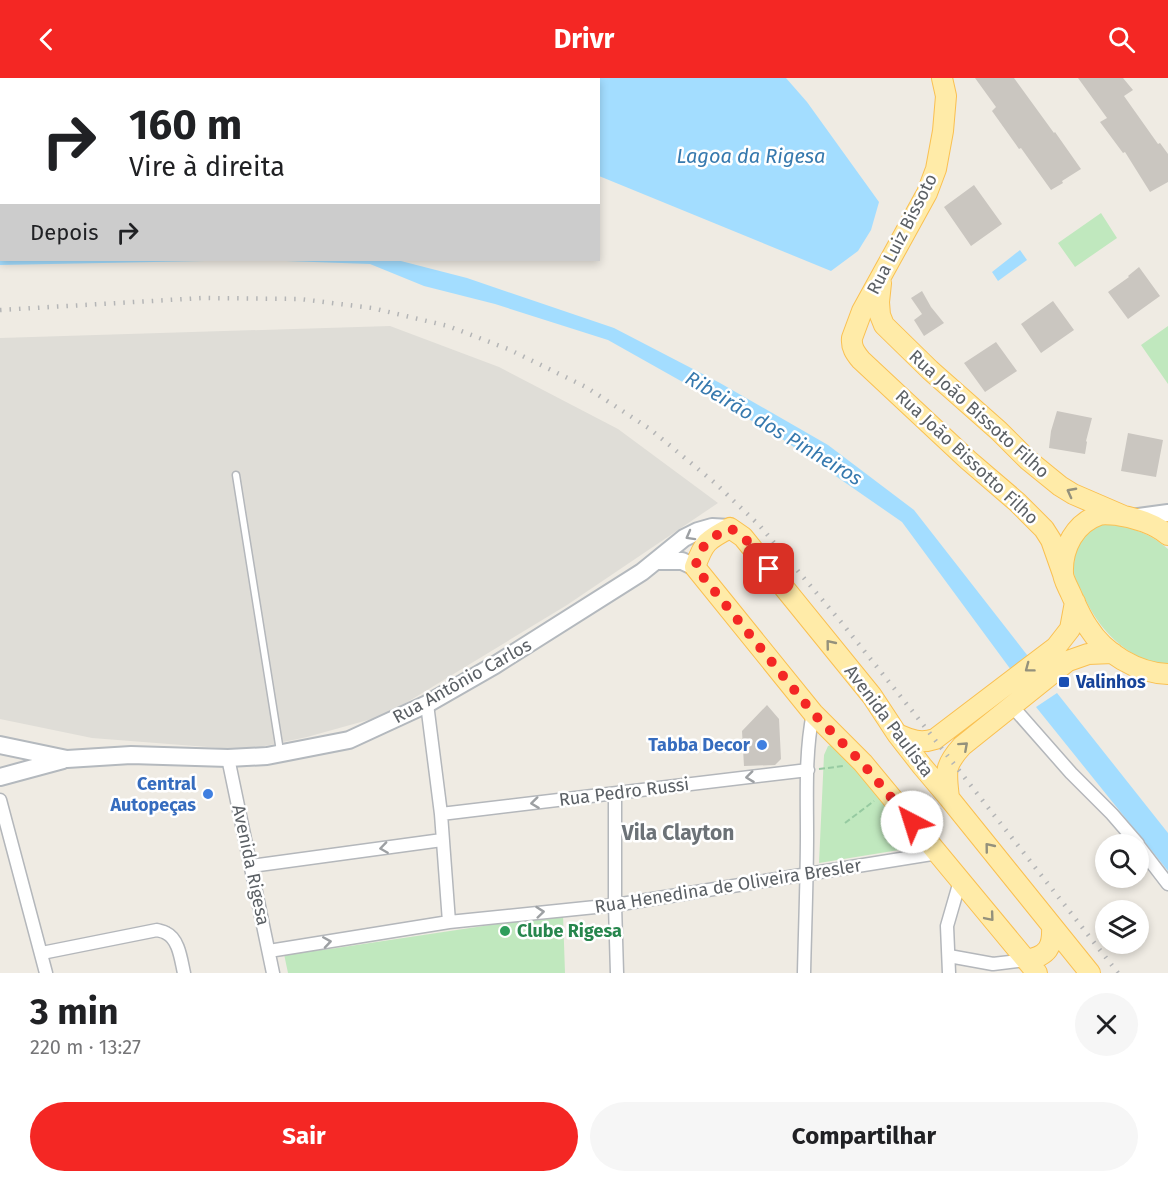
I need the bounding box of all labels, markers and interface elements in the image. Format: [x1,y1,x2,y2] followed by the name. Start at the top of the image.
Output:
[30,23,63,56] icon: back
[554,23,614,55] text: Drivr
[1105,23,1138,56] icon: search
[129,100,242,150] text: 160 m
[30,102,108,180] icon: right
[677,144,825,168] water label: Lagoa da Rigesa
[129,151,285,183] text: Vire à direita
[862,170,942,298] street label: Rua Luiz Bissoto
[111,216,144,249] icon: right
[30,219,99,246] text: Depois
[904,345,1054,483] street label: Rua João Bissoto Filho
[681,366,867,490] water label: Ribeirão dos Pinheiros
[891,385,1043,529] street label: Rua João Bissotto Filho
[1066,488,1077,499] one-way arrow
[686,529,696,540] one-way arrow
[743,543,794,594] pin
[752,552,785,585] icon: arrive
[389,634,535,728] street label: Rua Antônio Carlos
[827,640,838,651] one-way arrow
[1025,660,1036,671] one-way arrow
[840,661,938,781] street label: Avenida Paulista
[1075,671,1146,693] place label: Valinhos
[1057,675,1071,689] marker: Valinhos
[648,734,751,756] place label: Tabba Decor
[755,738,769,752] marker: Tabba Decor
[957,742,968,753] one-way arrow
[745,770,754,783] one-way arrow
[109,773,197,816] place label: Central Autopeças
[558,773,690,811] street label: Rua Pedro Russi
[201,787,215,801] marker: Central Autopeças
[880,790,944,854] position arrow
[531,796,540,809] one-way arrow
[227,803,275,927] street label: Avenida Rigesa
[621,820,734,846] district label: Vila Clayton
[1095,834,1149,954] map controls
[1095,834,1149,888] button: search
[379,841,389,853] one-way arrow
[986,843,997,854] one-way arrow
[593,854,863,918] street label: Rua Henedina de Oliveira Bresler
[1095,900,1149,954] button: layers
[536,906,545,919] one-way arrow
[983,910,994,921] one-way arrow
[517,920,622,942] place label: Clube Rigesa
[498,924,512,938] marker: Clube Rigesa
[322,936,331,948] one-way arrow
[30,990,119,1034] text: 3 min
[1075,993,1138,1056] button: close
[30,1035,141,1059] text: 220 m · 13:27
[30,1102,578,1171] button: Sair
[590,1102,1138,1171] button: Compartilhar

